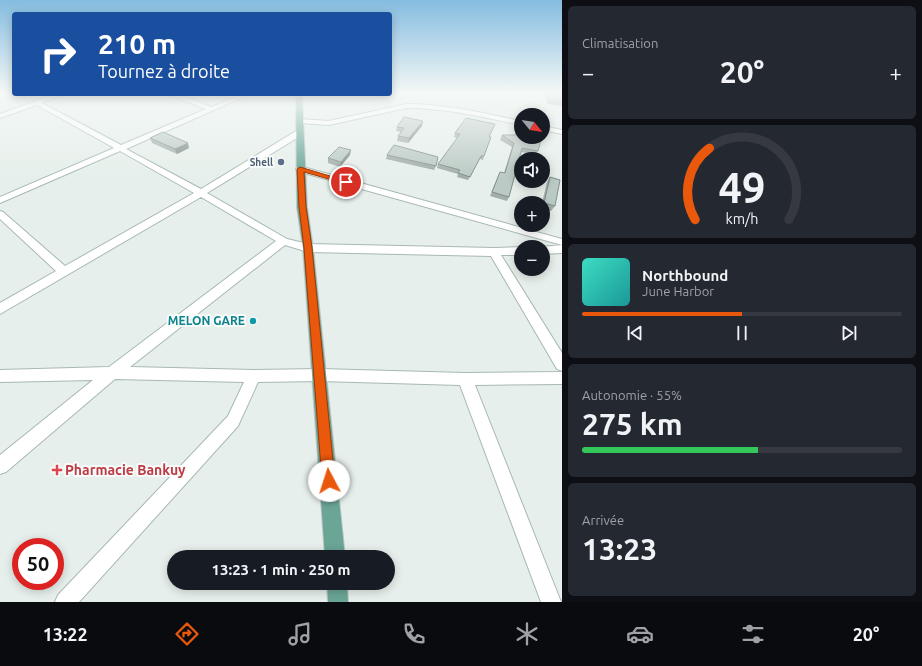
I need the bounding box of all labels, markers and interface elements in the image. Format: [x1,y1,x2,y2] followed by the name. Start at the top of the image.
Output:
[32,28,84,80] icon: right
[98,28,176,59] text: 210 m
[582,36,658,50] text: Climatisation
[720,55,764,89] text: 20°
[582,60,594,85] text: −
[890,60,902,85] text: +
[98,61,230,81] text: Tournez à droite
[514,108,550,144] north arrow
[514,108,550,276] map controls
[514,152,550,188] button: sound
[250,157,273,168] place label: Shell
[276,157,286,167] marker: Shell
[719,164,765,211] text: 49
[329,165,363,199] pin
[335,171,357,193] icon: arrive
[514,196,550,232] button: +
[726,210,758,226] text: km/h
[514,240,550,276] button: −
[642,267,728,284] text: Northbound
[642,284,714,298] text: June Harbor
[168,314,245,327] place label: MELON GARE
[248,316,258,326] marker: MELON GARE
[624,322,646,344] icon: previous
[731,322,753,344] icon: pause
[838,322,860,344] icon: next
[582,388,682,402] text: Autonomie · 55%
[582,407,683,441] text: 275 km
[308,460,350,502] position arrow
[65,462,186,478] place label: Pharmacie Bankuy
[52,465,62,475] marker: Pharmacie Bankuy
[582,513,624,527] text: Arrivée
[582,532,657,566] text: 13:23
[12,538,64,590] speed limit sign: 50
[212,561,350,578] text: 13:23 · 1 min · 250 m
[173,620,201,648] icon: directions
[286,620,314,648] icon: music
[400,620,428,648] icon: phone
[513,620,541,648] icon: climate
[626,620,654,648] icon: car
[739,620,767,648] icon: filters
[43,624,88,644] text: 13:22
[853,624,879,644] text: 20°

